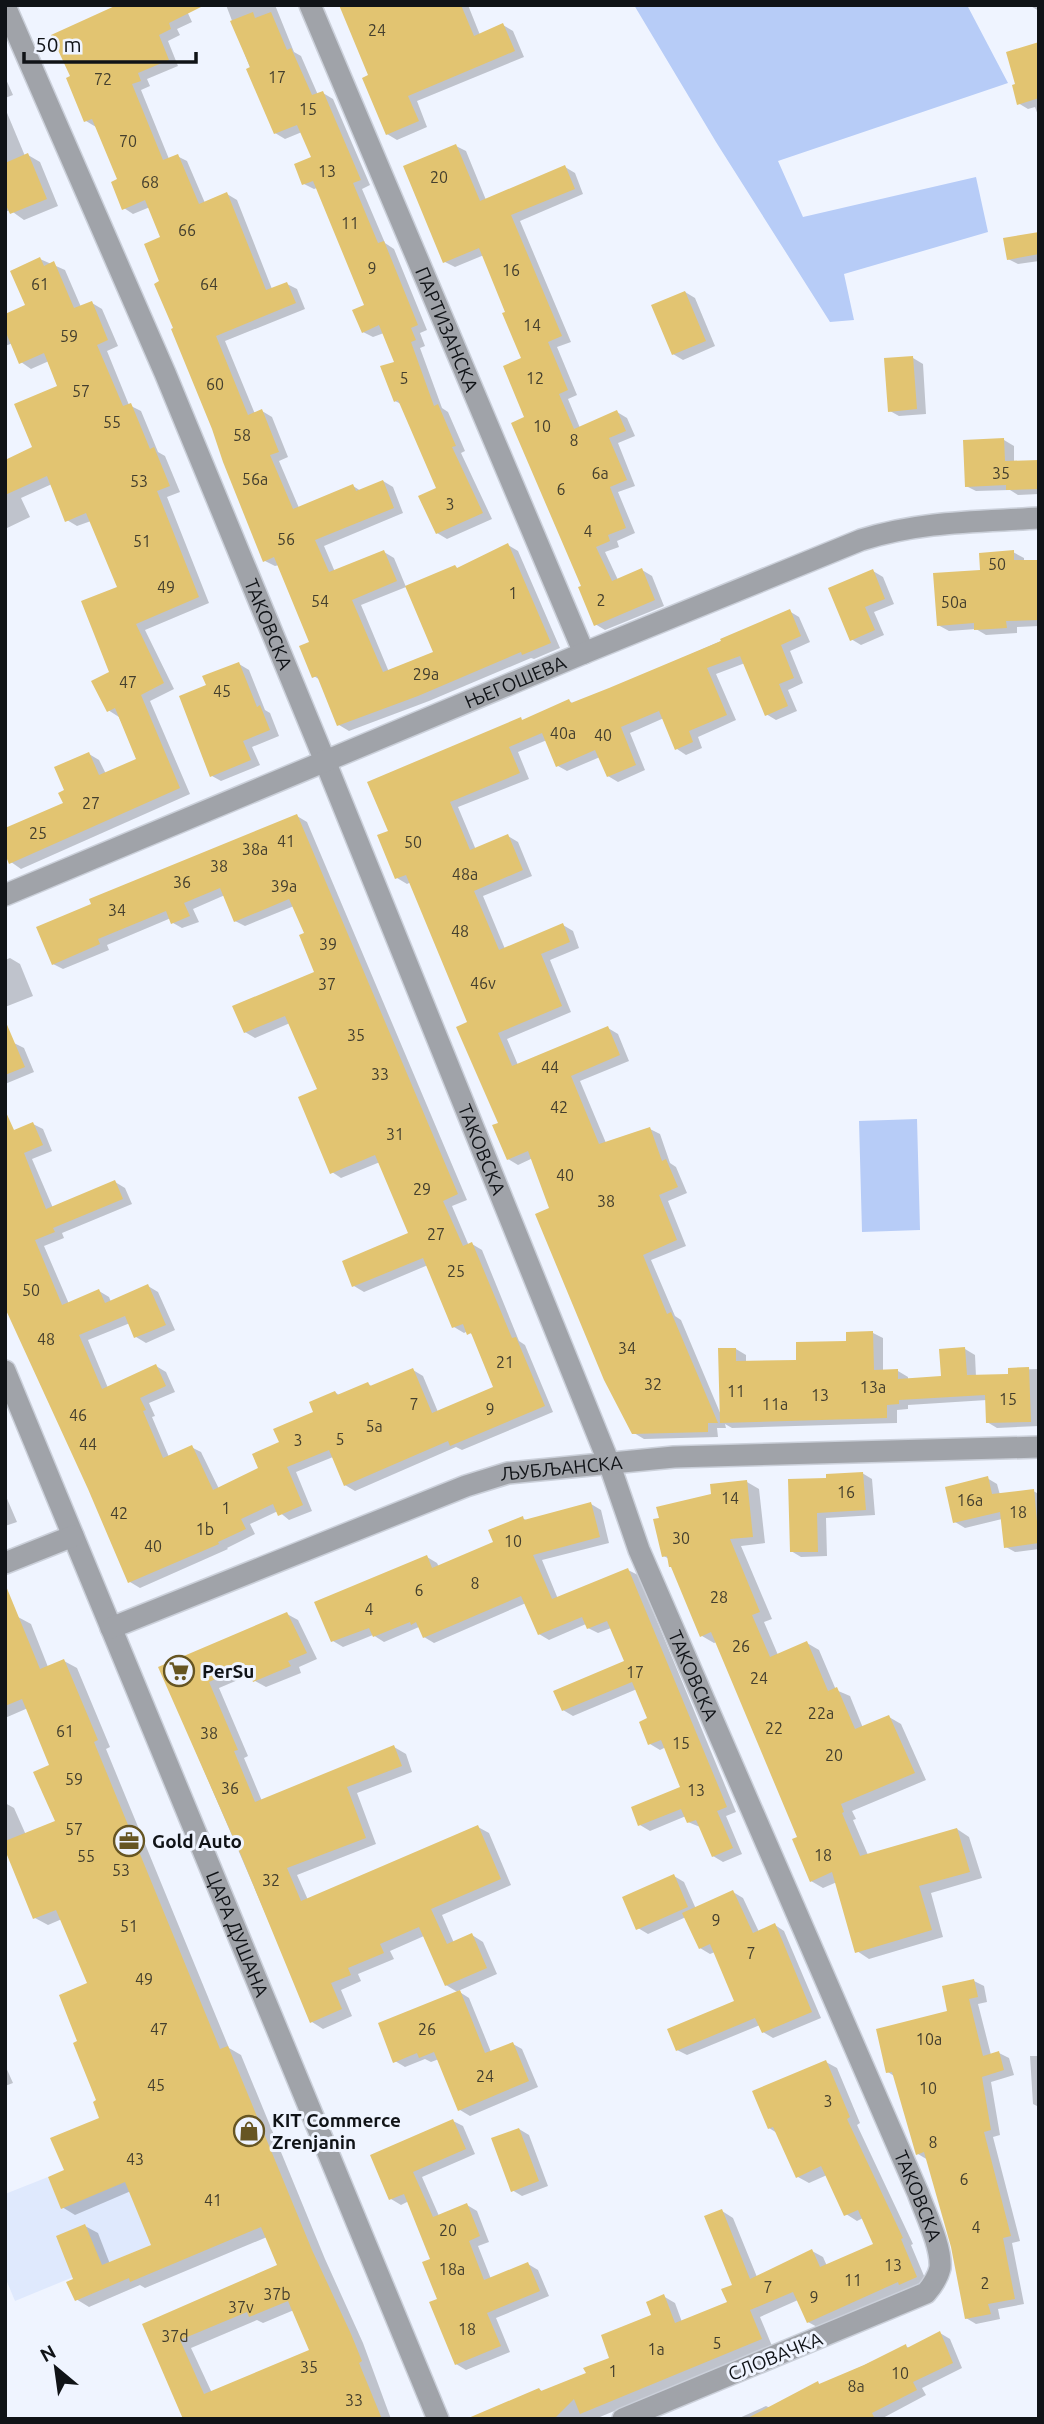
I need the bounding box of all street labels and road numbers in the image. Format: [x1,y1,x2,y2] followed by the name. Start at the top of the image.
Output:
[411,263,483,396] street label: ПАРТИЗАНСКА
[240,576,297,673] street label: ТАКОВСКА
[461,651,570,713] street label: ЊЕГОШЕВА
[454,1101,511,1199] street label: ТАКОВСКА
[499,1451,624,1485] street label: ЉУБЉАНСКА
[664,1627,723,1724] street label: ТАКОВСКА
[202,1868,274,2001] street label: ЦАРА ДУШАНА
[890,2147,947,2245] street label: ТАКОВСКА
[725,2327,826,2385] street label: СЛОВАЧКА

